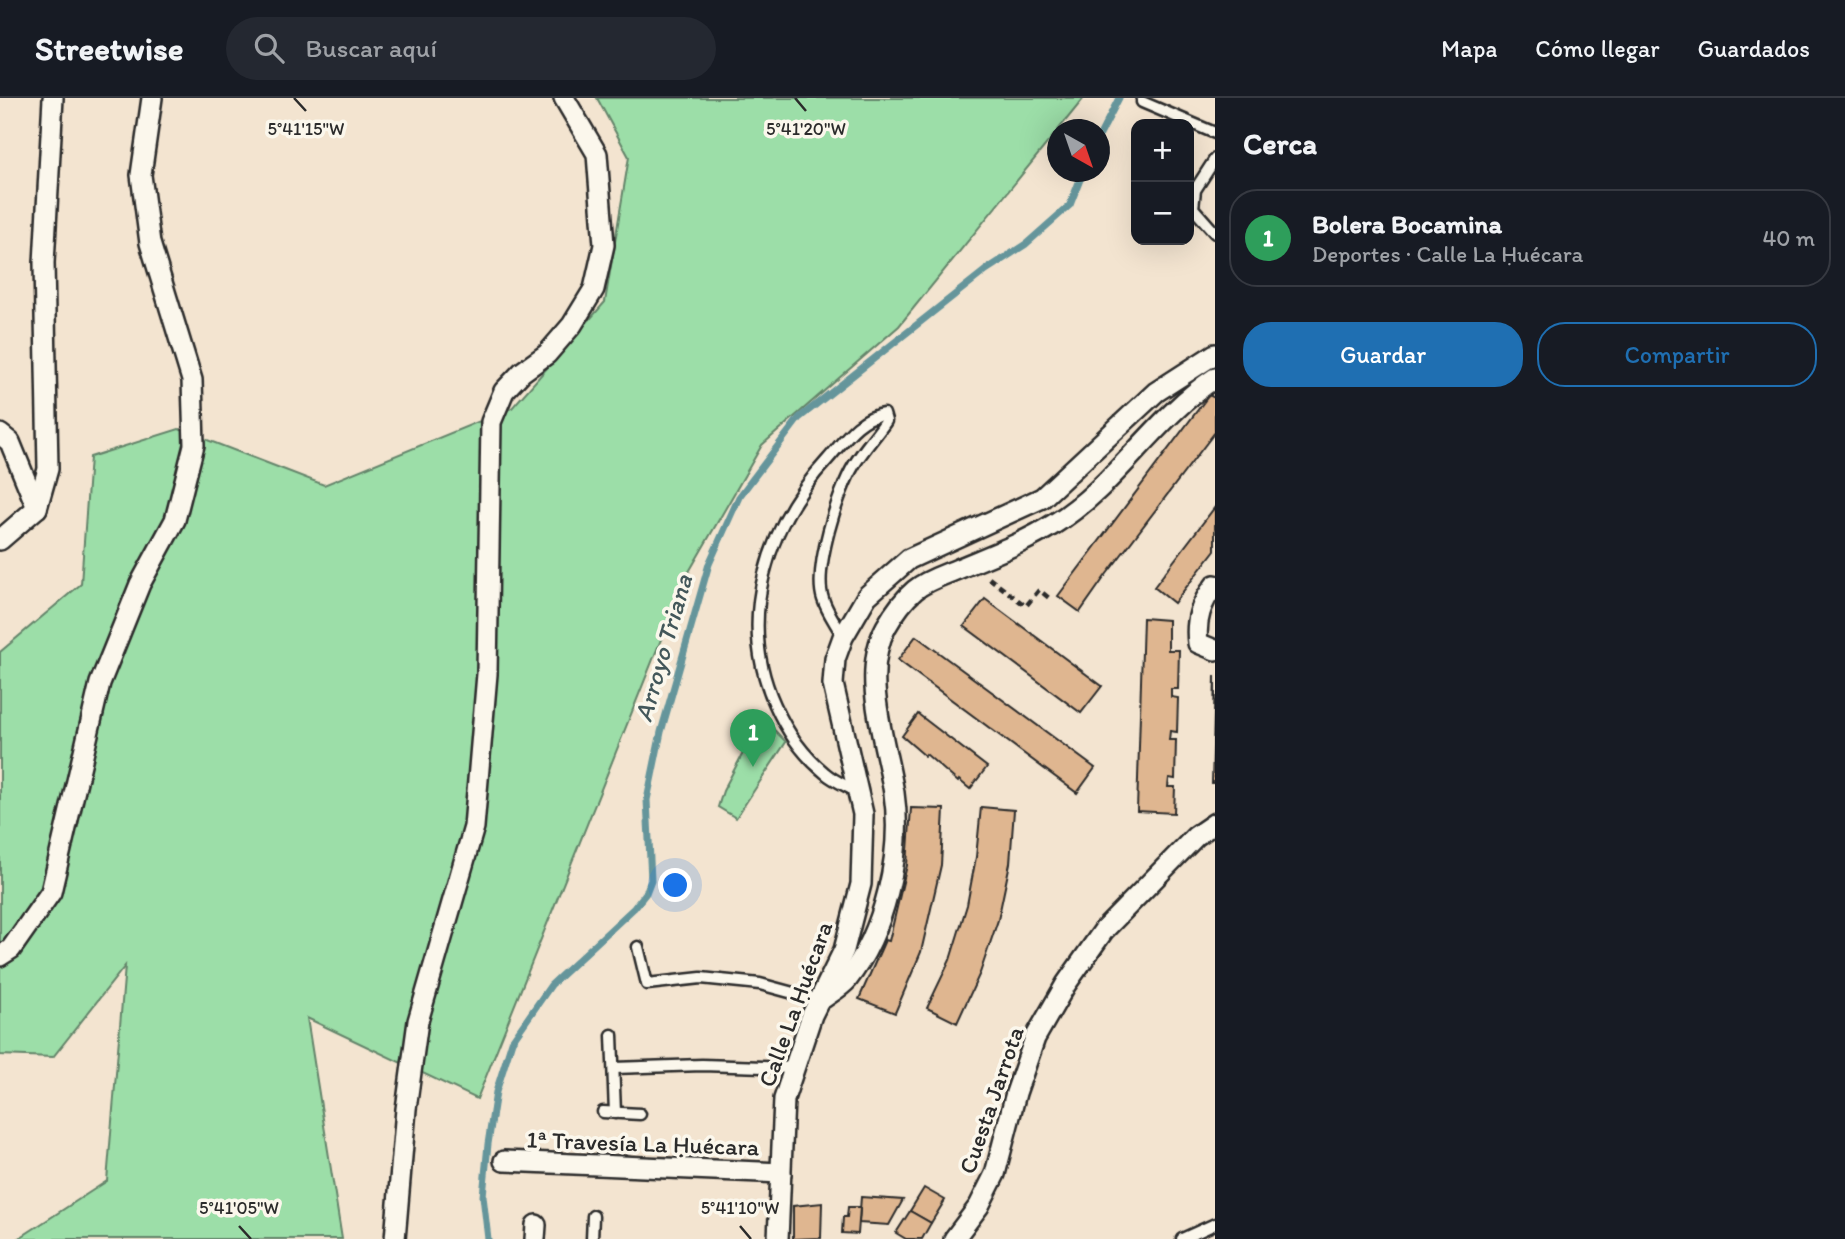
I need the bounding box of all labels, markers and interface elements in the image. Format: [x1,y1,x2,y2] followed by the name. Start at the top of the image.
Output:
[226,17,716,80] search box
[35,29,184,68] text: Streetwise
[250,29,288,67] icon: search
[306,32,437,64] text: Buscar aquí
[1441,34,1497,63] text: Mapa
[1535,34,1660,63] text: Cómo llegar
[1698,34,1810,63] text: Guardados
[267,118,345,140] text: 5°41'15"W
[766,118,846,140] text: 5°41'20"W
[1047,119,1110,182] north arrow
[1131,119,1194,245] map controls
[1131,119,1194,182] button: +
[1243,125,1317,162] text: Cerca
[1131,182,1194,245] button: −
[1312,208,1502,240] text: Bolera Bocamina
[1263,224,1273,252] text: 1
[1762,224,1815,252] text: 40 m
[1312,240,1584,268] text: Deportes · Calle La Ḥuécara
[1243,322,1523,387] button: Guardar
[1537,322,1817,387] button: Compartir
[627,570,700,725] water label: Arroyo Triana
[730,709,776,767] pin: 1
[658,868,692,902] your location
[752,917,839,1091] street label: Calle La Ḥuécara
[952,1022,1030,1177] street label: Cuesta Jarrota
[526,1124,760,1162] street label: 1ª Travesía La Ḥuécara
[199,1197,279,1219] text: 5°41'05"W
[701,1197,779,1219] text: 5°41'10"W

